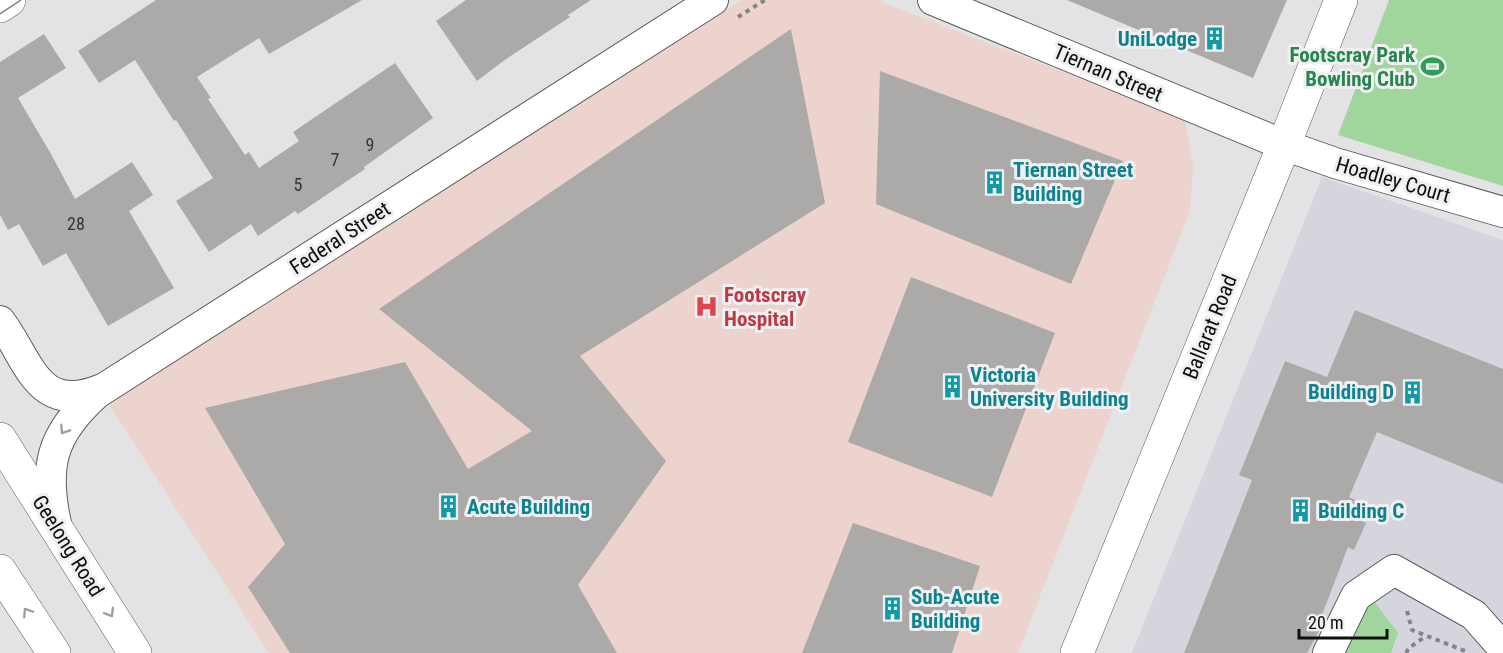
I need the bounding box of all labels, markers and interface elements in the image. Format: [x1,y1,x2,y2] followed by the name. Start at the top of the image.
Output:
[1202,26,1228,52] building icon: UniLodge
[1118,27,1197,51] place label: UniLodge
[1050,39,1166,107] street label: Tiernan Street
[1289,43,1416,91] place label: Footscray Park Bowling Club
[1420,54,1446,80] sports icon: Footscray Park Bowling Club
[366,134,374,155] house number: 9
[331,149,340,170] house number: 7
[1333,152,1453,208] street label: Hoadley Court
[1013,158,1133,206] place label: Tiernan Street Building
[982,169,1008,195] building icon: Tiernan Street Building
[294,174,303,195] house number: 5
[285,197,395,279] street label: Federal Street
[67,213,85,234] house number: 28
[1178,271,1242,383] street label: Ballarat Road
[724,283,807,331] place label: Footscray Hospital
[693,294,719,320] hospital icon: Footscray Hospital
[970,363,1129,411] place label: Victoria University Building
[939,374,965,400] building icon: Victoria University Building
[1399,379,1425,405] building icon: Building D
[1308,380,1394,404] place label: Building D
[60,424,72,434] one-way arrow
[27,491,109,601] street label: Geelong Road
[436,494,462,520] building icon: Acute Building
[467,495,590,519] place label: Acute Building
[1287,498,1313,524] building icon: Building C
[1318,499,1404,523] place label: Building C
[911,585,1000,633] place label: Sub-Acute Building
[880,596,906,622] building icon: Sub-Acute Building
[1299,602,1388,640] scale bar
[102,607,114,617] one-way arrow
[23,608,34,619] one-way arrow
[1308,612,1343,633] text: 20 m

